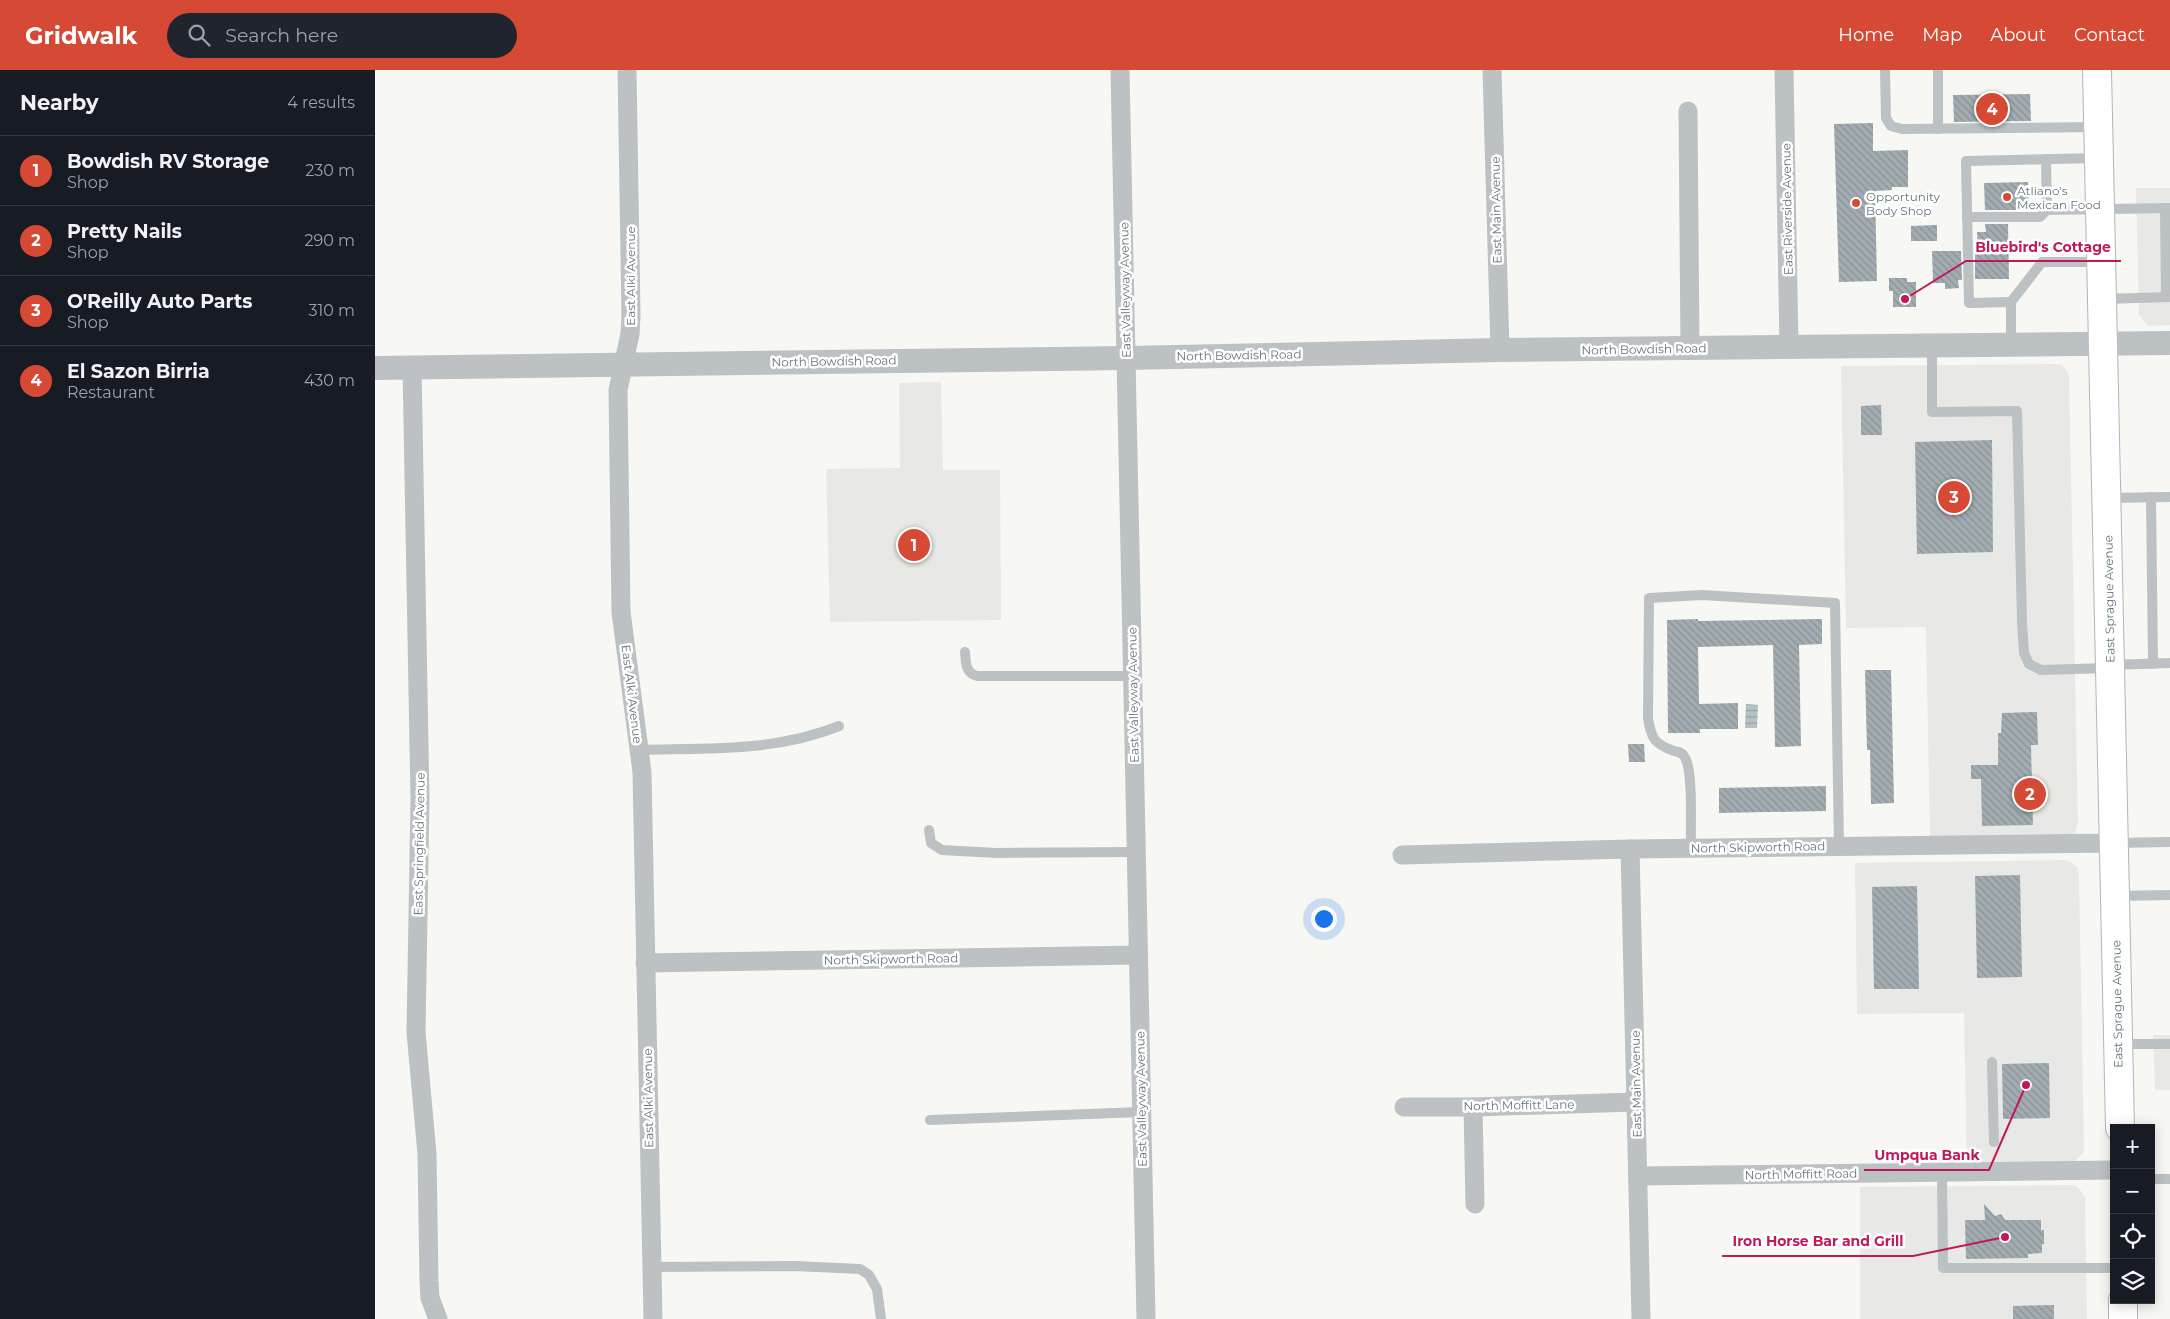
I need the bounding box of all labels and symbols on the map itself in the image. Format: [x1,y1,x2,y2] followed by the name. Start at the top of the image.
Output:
[1976,90,2008,128] pin: 4
[1778,143,1796,275] street label: East Riverside Avenue
[1488,156,1504,264] street label: East Main Avenue
[2017,183,2101,212] place label: Atliano's Mexican Food
[1866,189,1940,218] place label: Opportunity Body Shop
[2001,191,2013,203] marker: Atliano's Mexican Food
[1850,197,1862,209] marker: Opportunity Body Shop
[1116,222,1134,358] street label: East Valleyway Avenue
[623,226,638,326] street label: East Alki Avenue
[1966,232,2121,261] callout: Bluebird's Cottage
[1975,238,2111,256] text: Bluebird's Cottage
[1581,340,1707,358] street label: North Bowdish Road
[1176,346,1302,364] street label: North Bowdish Road
[771,352,897,370] street label: North Bowdish Road
[1938,478,1970,516] pin: 3
[898,526,930,564] pin: 1
[2100,535,2118,663] street label: East Sprague Avenue
[1124,627,1142,763] street label: East Valleyway Avenue
[618,644,646,744] street label: East Alki Avenue
[410,772,428,916] street label: East Springfield Avenue
[2014,775,2046,813] pin: 2
[1691,838,1825,856] street label: North Skipworth Road
[1311,906,1337,932] your location
[2108,940,2126,1068] street label: East Sprague Avenue
[824,950,958,968] street label: North Skipworth Road
[1628,1030,1644,1138] street label: East Main Avenue
[1132,1031,1150,1167] street label: East Valleyway Avenue
[640,1048,656,1148] street label: East Alki Avenue
[1463,1097,1575,1113] street label: North Moffitt Lane
[1864,1141,1989,1170] callout: Umpqua Bank
[1874,1146,1981,1164] text: Umpqua Bank
[1744,1166,1858,1182] street label: North Moffitt Road
[1722,1227,1913,1256] callout: Iron Horse Bar and Grill
[1733,1232,1903,1250] text: Iron Horse Bar and Grill

